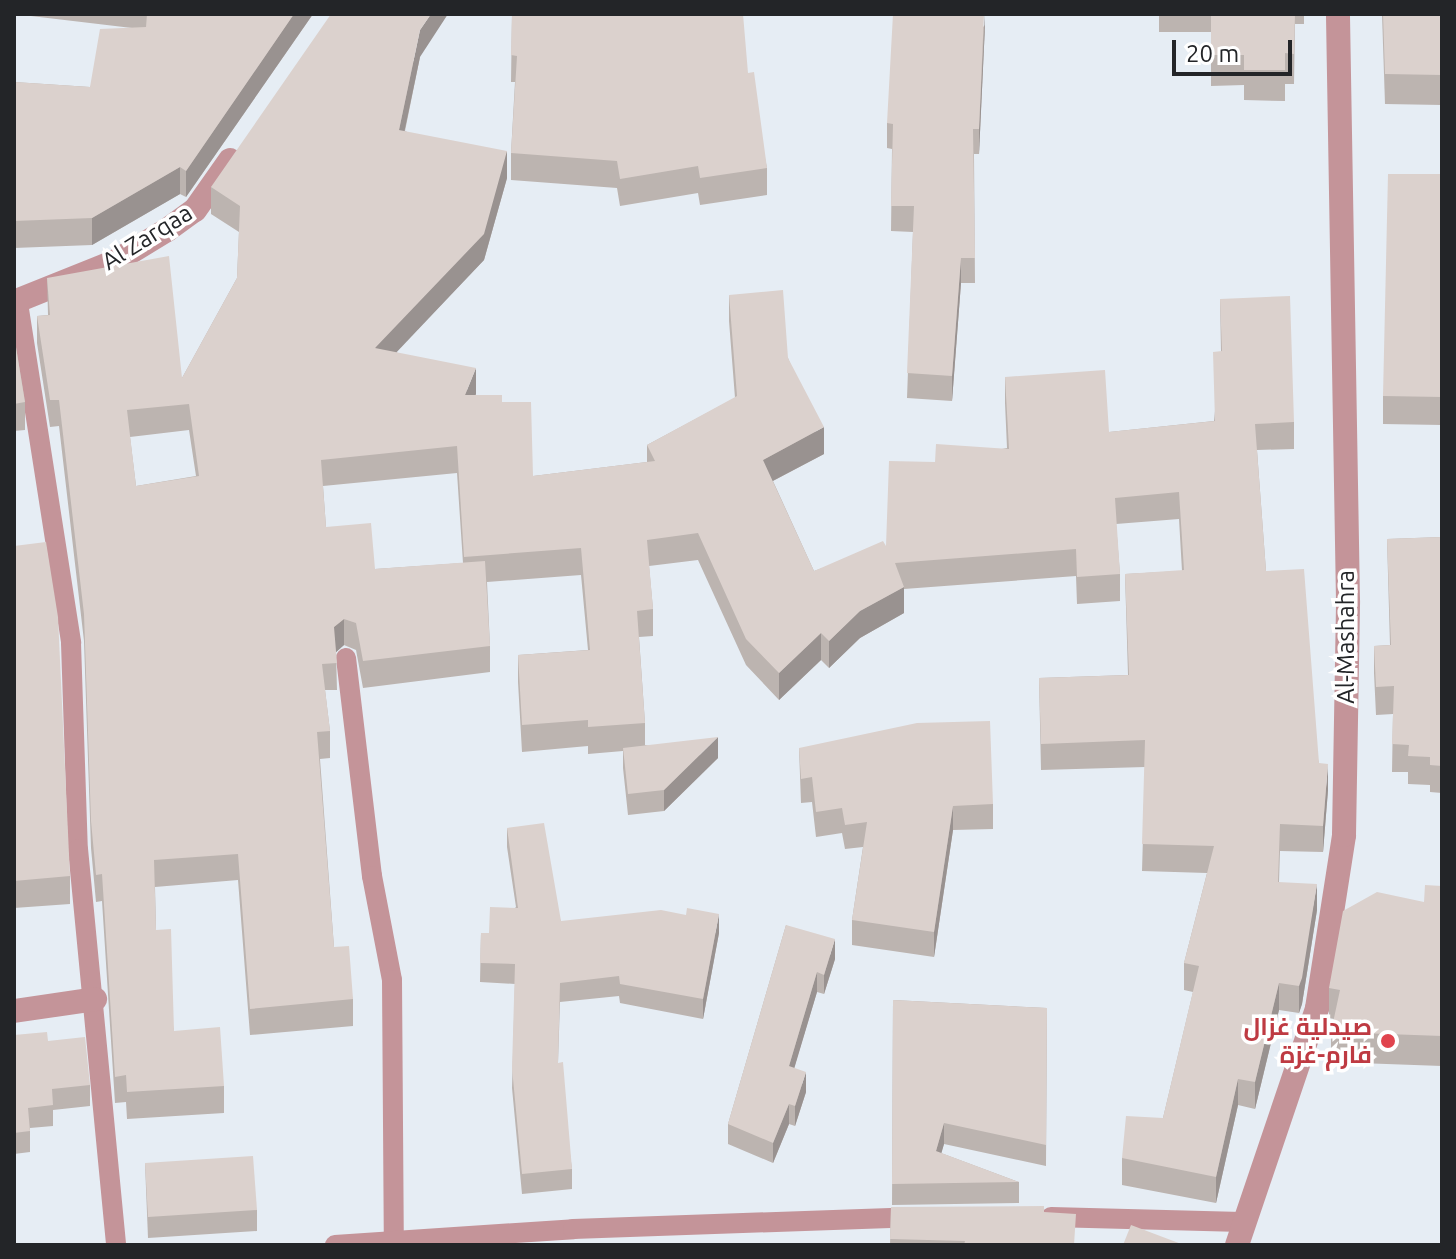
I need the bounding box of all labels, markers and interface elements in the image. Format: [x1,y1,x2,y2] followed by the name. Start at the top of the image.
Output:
[1176,24,1296,74] scale bar
[1186,40,1239,67] text: 20 m
[96,198,198,276] street label: Al Zarqaa
[1332,570,1360,704] street label: Al-Mashahra
[1243,1013,1372,1069] place label: صيدلية غزال فارم-غزة
[1379,1032,1397,1050] marker: صيدلية غزال فارم-غزة

